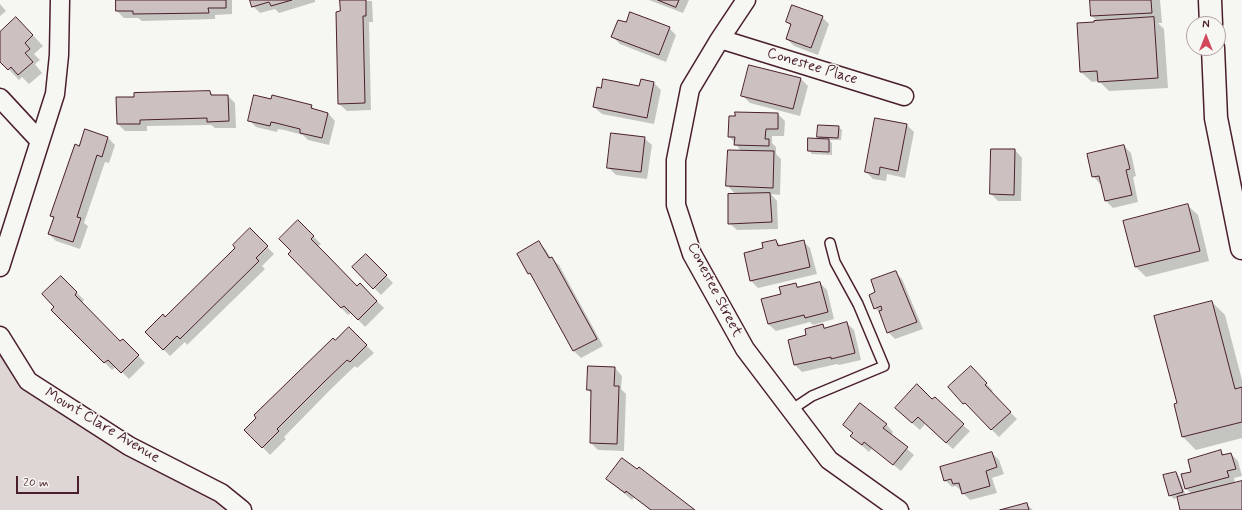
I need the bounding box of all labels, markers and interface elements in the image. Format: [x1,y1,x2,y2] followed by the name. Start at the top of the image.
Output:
[1186,16,1226,56] north arrow
[1202,18,1210,32] text: N
[764,45,860,89] street label: Conestee Place
[682,240,746,340] street label: Conestee Street
[41,384,163,468] street label: Mount Clare Avenue
[18,468,81,494] scale bar
[23,475,49,491] text: 20 m

